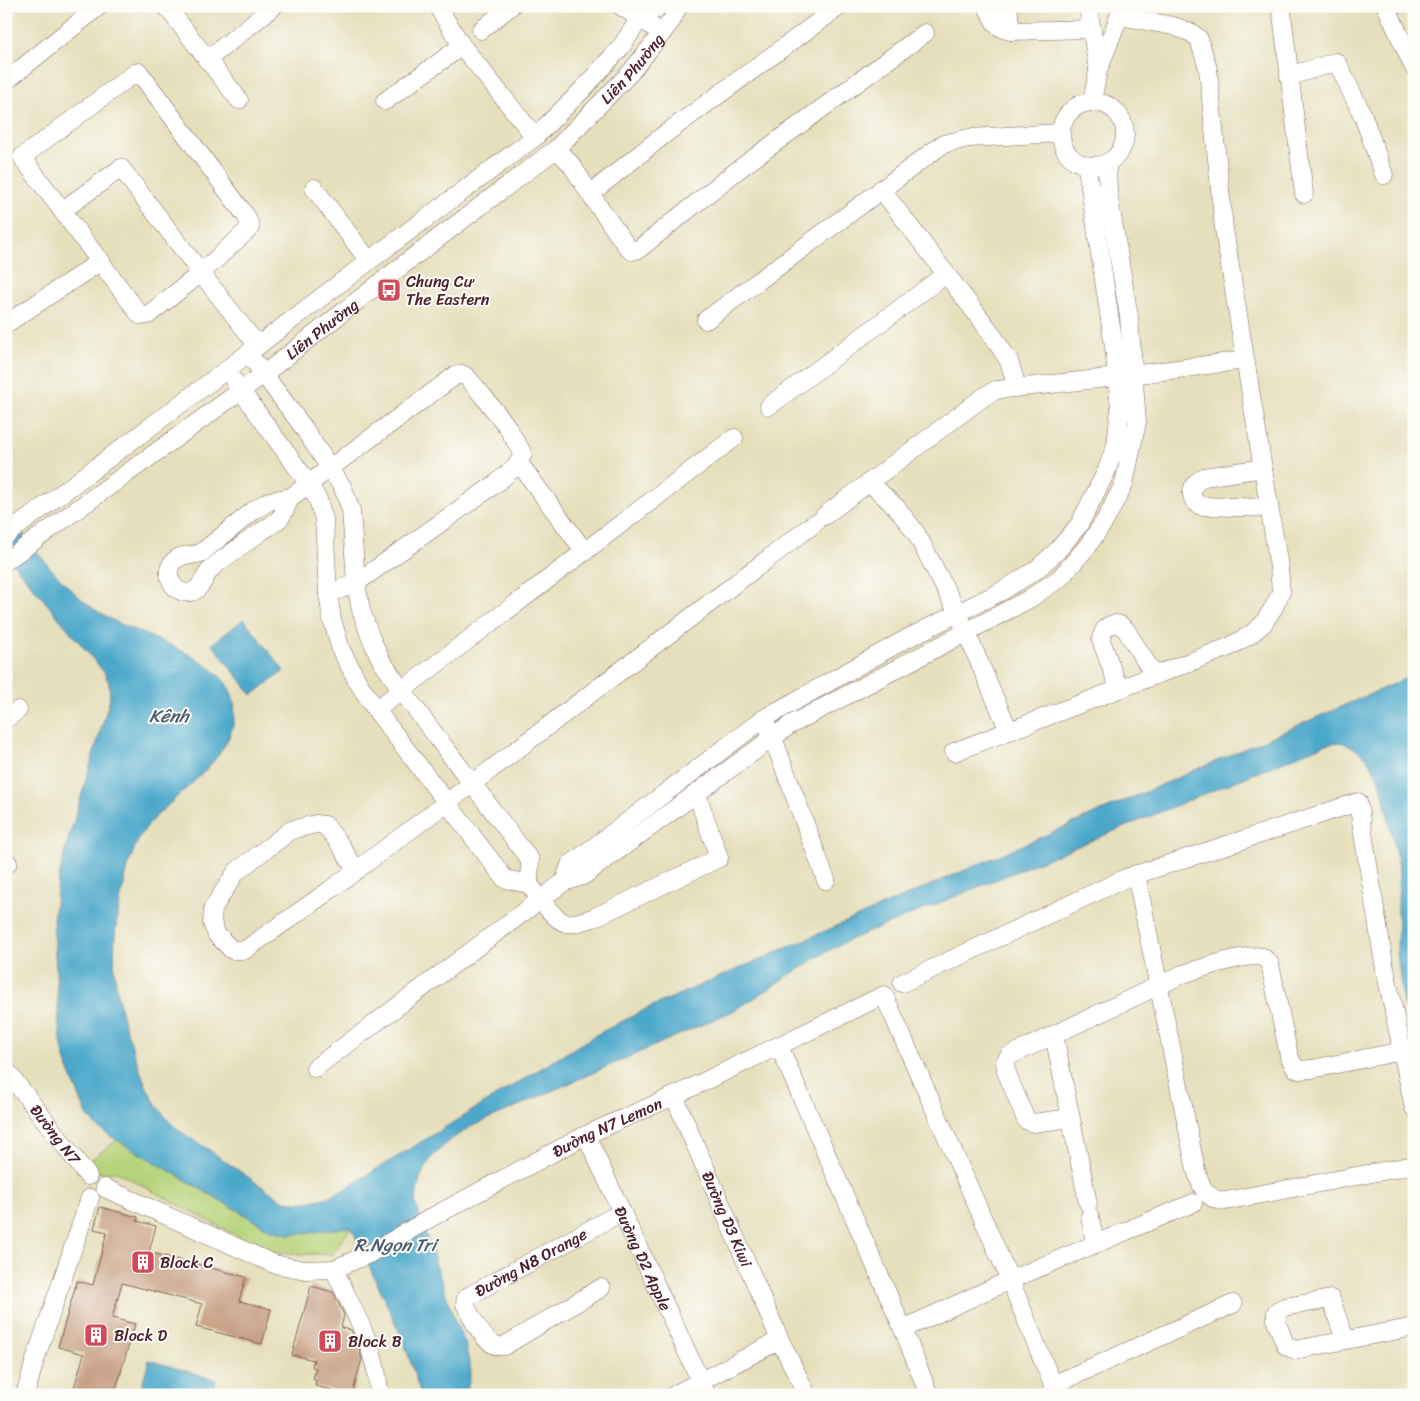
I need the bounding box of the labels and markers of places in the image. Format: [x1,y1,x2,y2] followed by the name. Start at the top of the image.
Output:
[406,267,490,314] place label: Chung Cư The Eastern
[376,277,402,303] bus stop icon: Chung Cư The Eastern
[160,1248,213,1277] place label: Block C
[130,1249,156,1275] building icon: Block C
[114,1321,167,1350] place label: Block D
[83,1322,109,1348] building icon: Block D
[348,1327,402,1356] place label: Block B
[317,1328,343,1354] building icon: Block B

